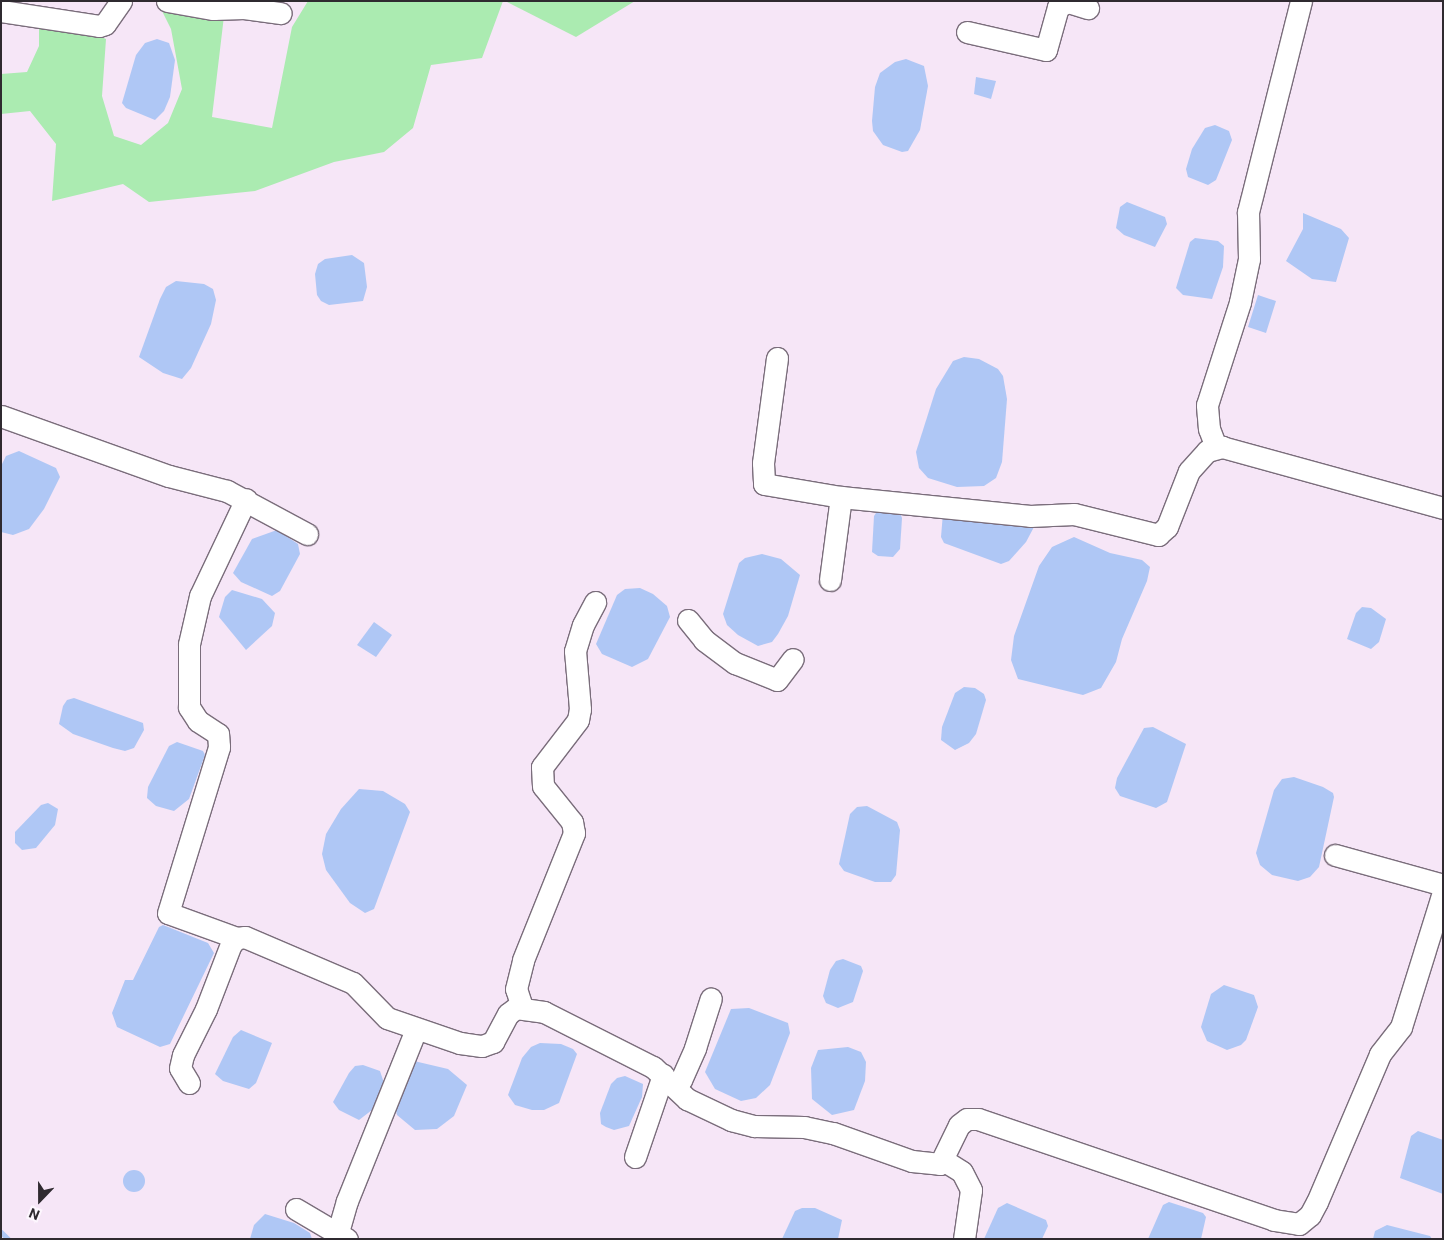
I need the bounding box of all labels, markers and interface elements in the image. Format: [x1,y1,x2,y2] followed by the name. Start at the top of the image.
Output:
[15,1175,65,1225] north arrow
[27,1205,42,1223] text: N

